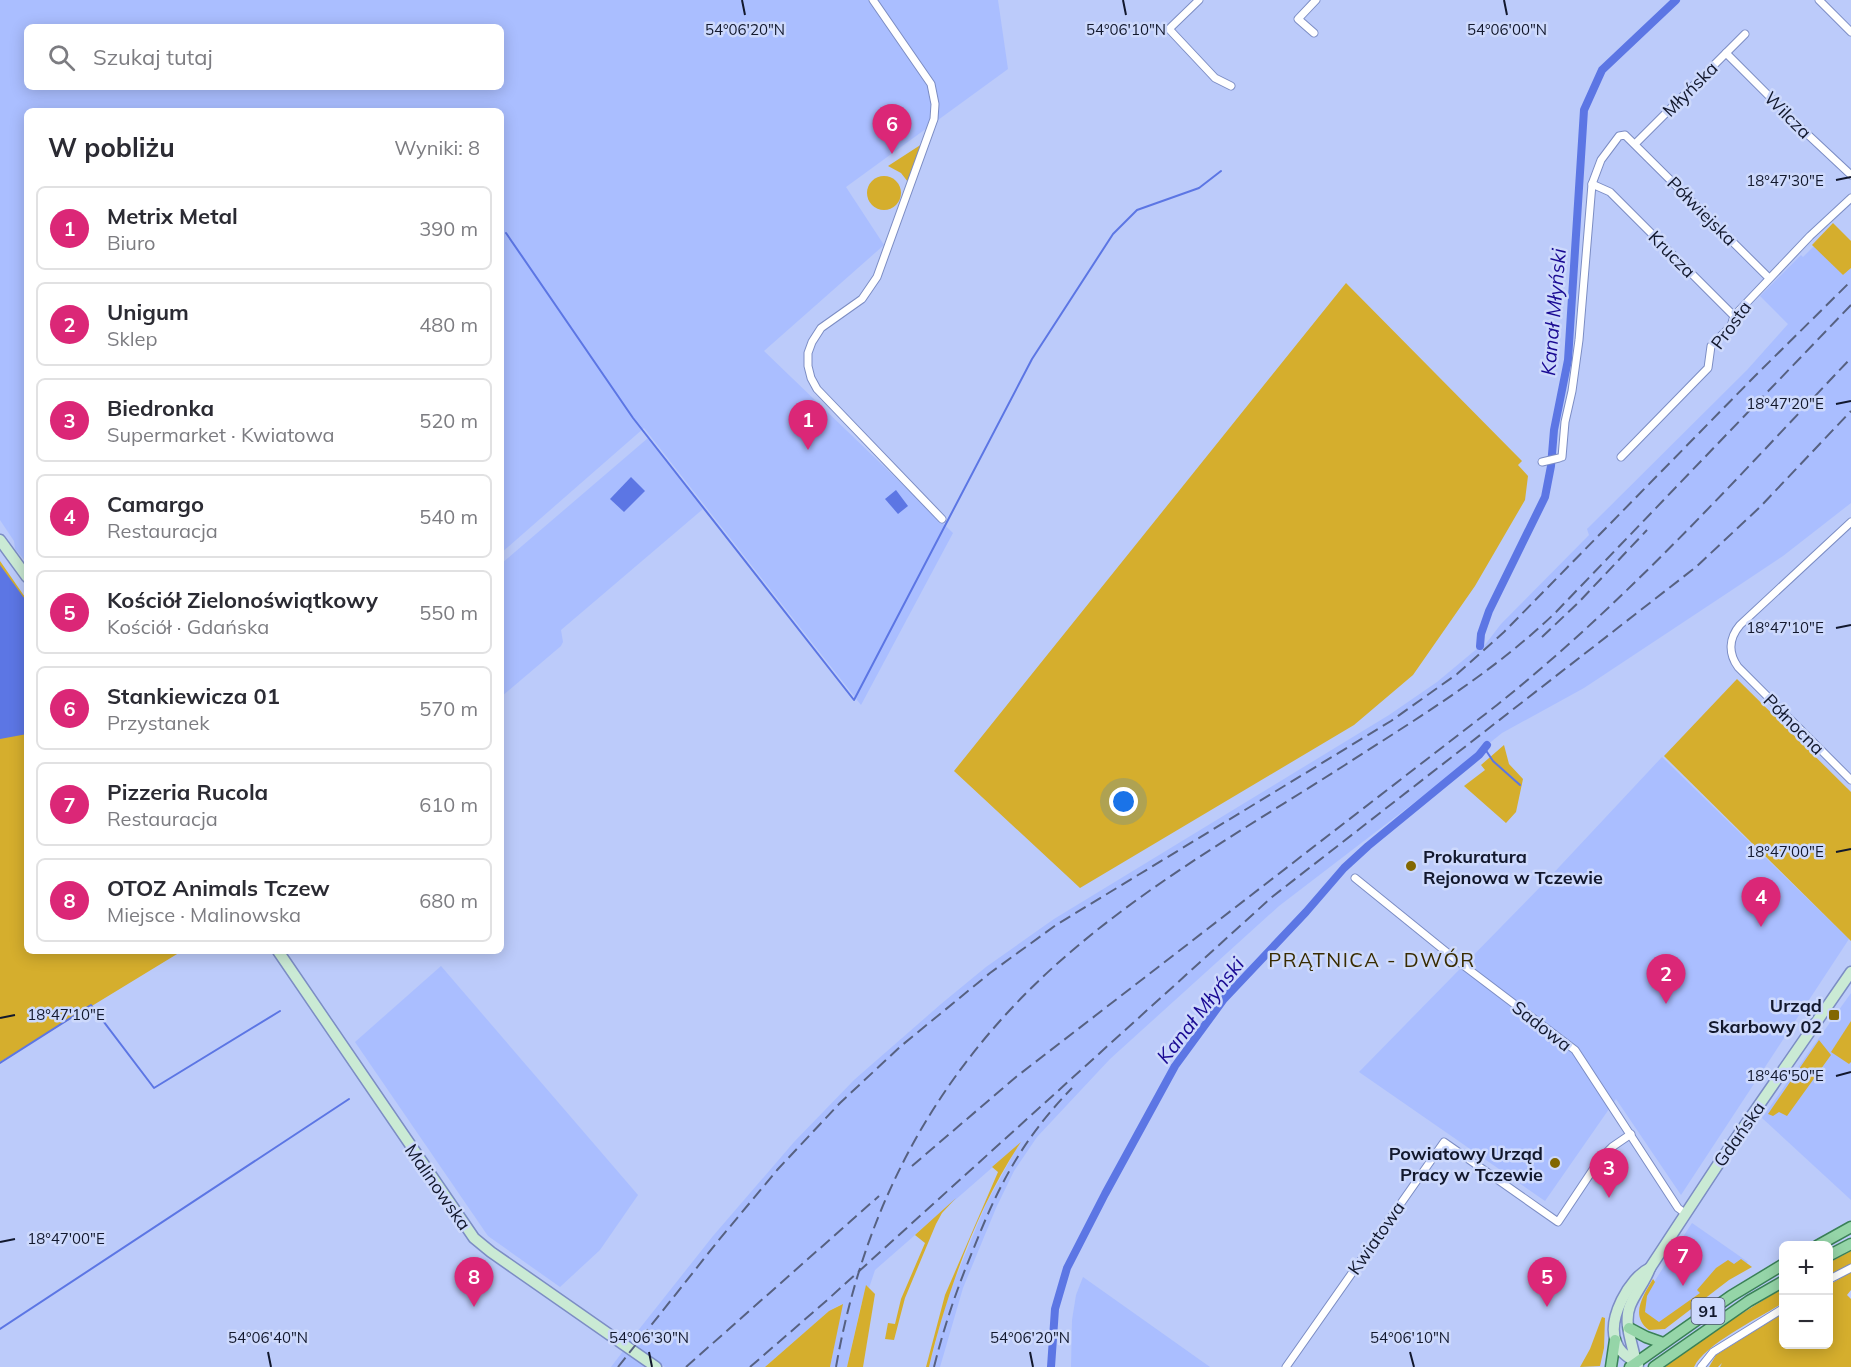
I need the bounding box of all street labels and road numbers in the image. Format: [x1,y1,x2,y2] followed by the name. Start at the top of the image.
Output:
[1658,57,1722,121] street label: Młyńska
[1760,87,1816,143] street label: Wilcza
[1662,171,1742,251] street label: Półwiejska
[1644,226,1700,282] street label: Krucza
[1706,296,1756,354] street label: Prosta
[1759,689,1829,759] street label: Północna
[1508,996,1576,1056] street label: Sadowa
[1708,1097,1770,1171] street label: Gdańska
[400,1139,476,1235] street label: Malinowska
[1342,1197,1410,1279] street label: Kwiatowa
[1692,1298,1724,1324] road number: 91

